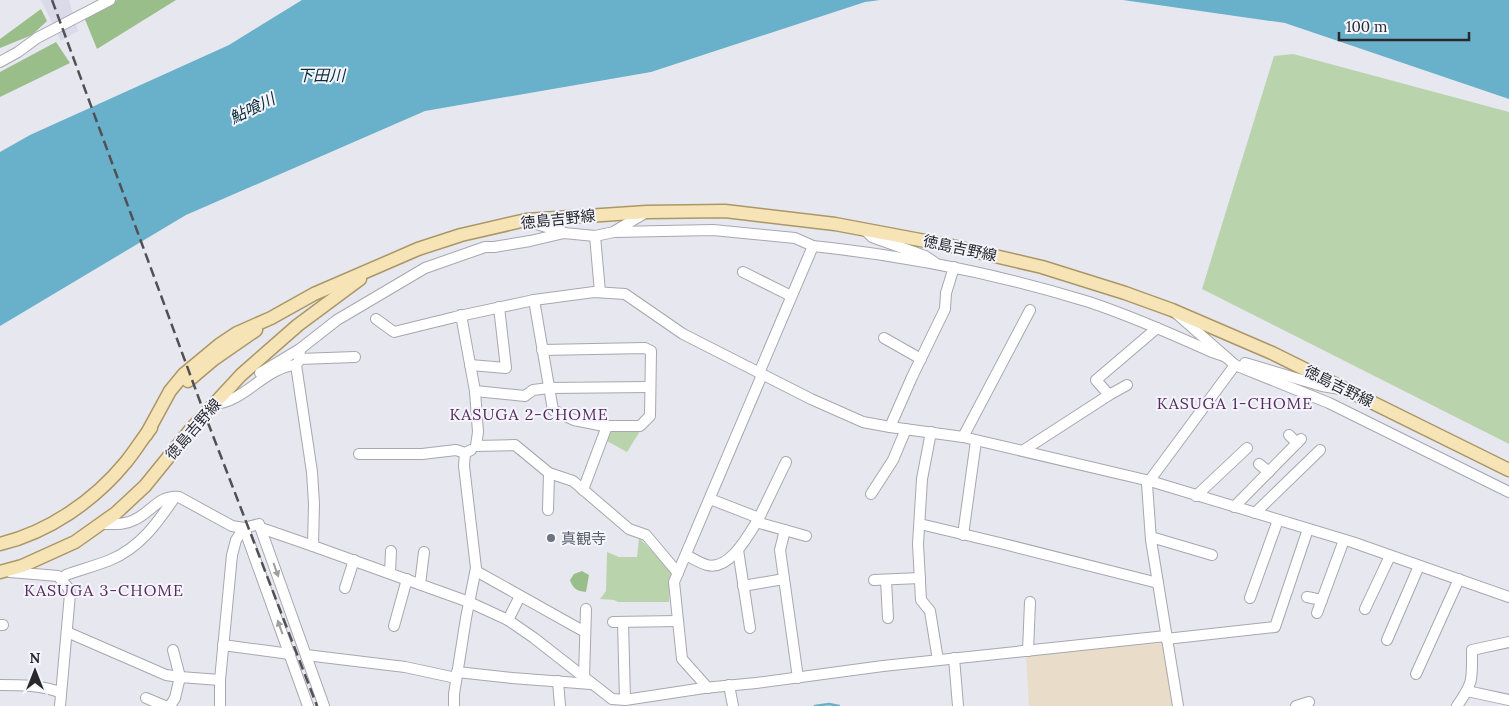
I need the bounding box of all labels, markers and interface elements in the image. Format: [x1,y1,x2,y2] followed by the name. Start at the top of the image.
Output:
[1339,10,1469,42] scale bar
[1346,17,1387,36] text: 100 m
[297,65,347,85] water label: 下田川
[226,88,280,128] water label: 鮎喰川
[520,206,596,232] street label: 徳島吉野線
[921,231,999,265] street label: 徳島吉野線
[1301,361,1377,411] street label: 徳島吉野線
[1157,393,1313,413] district label: KASUGA 1-CHOME
[161,394,225,464] street label: 徳島吉野線
[449,404,609,424] district label: KASUGA 2-CHOME
[561,529,606,548] place label: 真観寺
[545,532,557,544] marker: 真観寺
[272,563,280,578] one-way arrow
[24,580,184,600] district label: KASUGA 3-CHOME
[276,619,284,634] one-way arrow
[10,646,60,696] north arrow
[30,649,41,667] text: N

